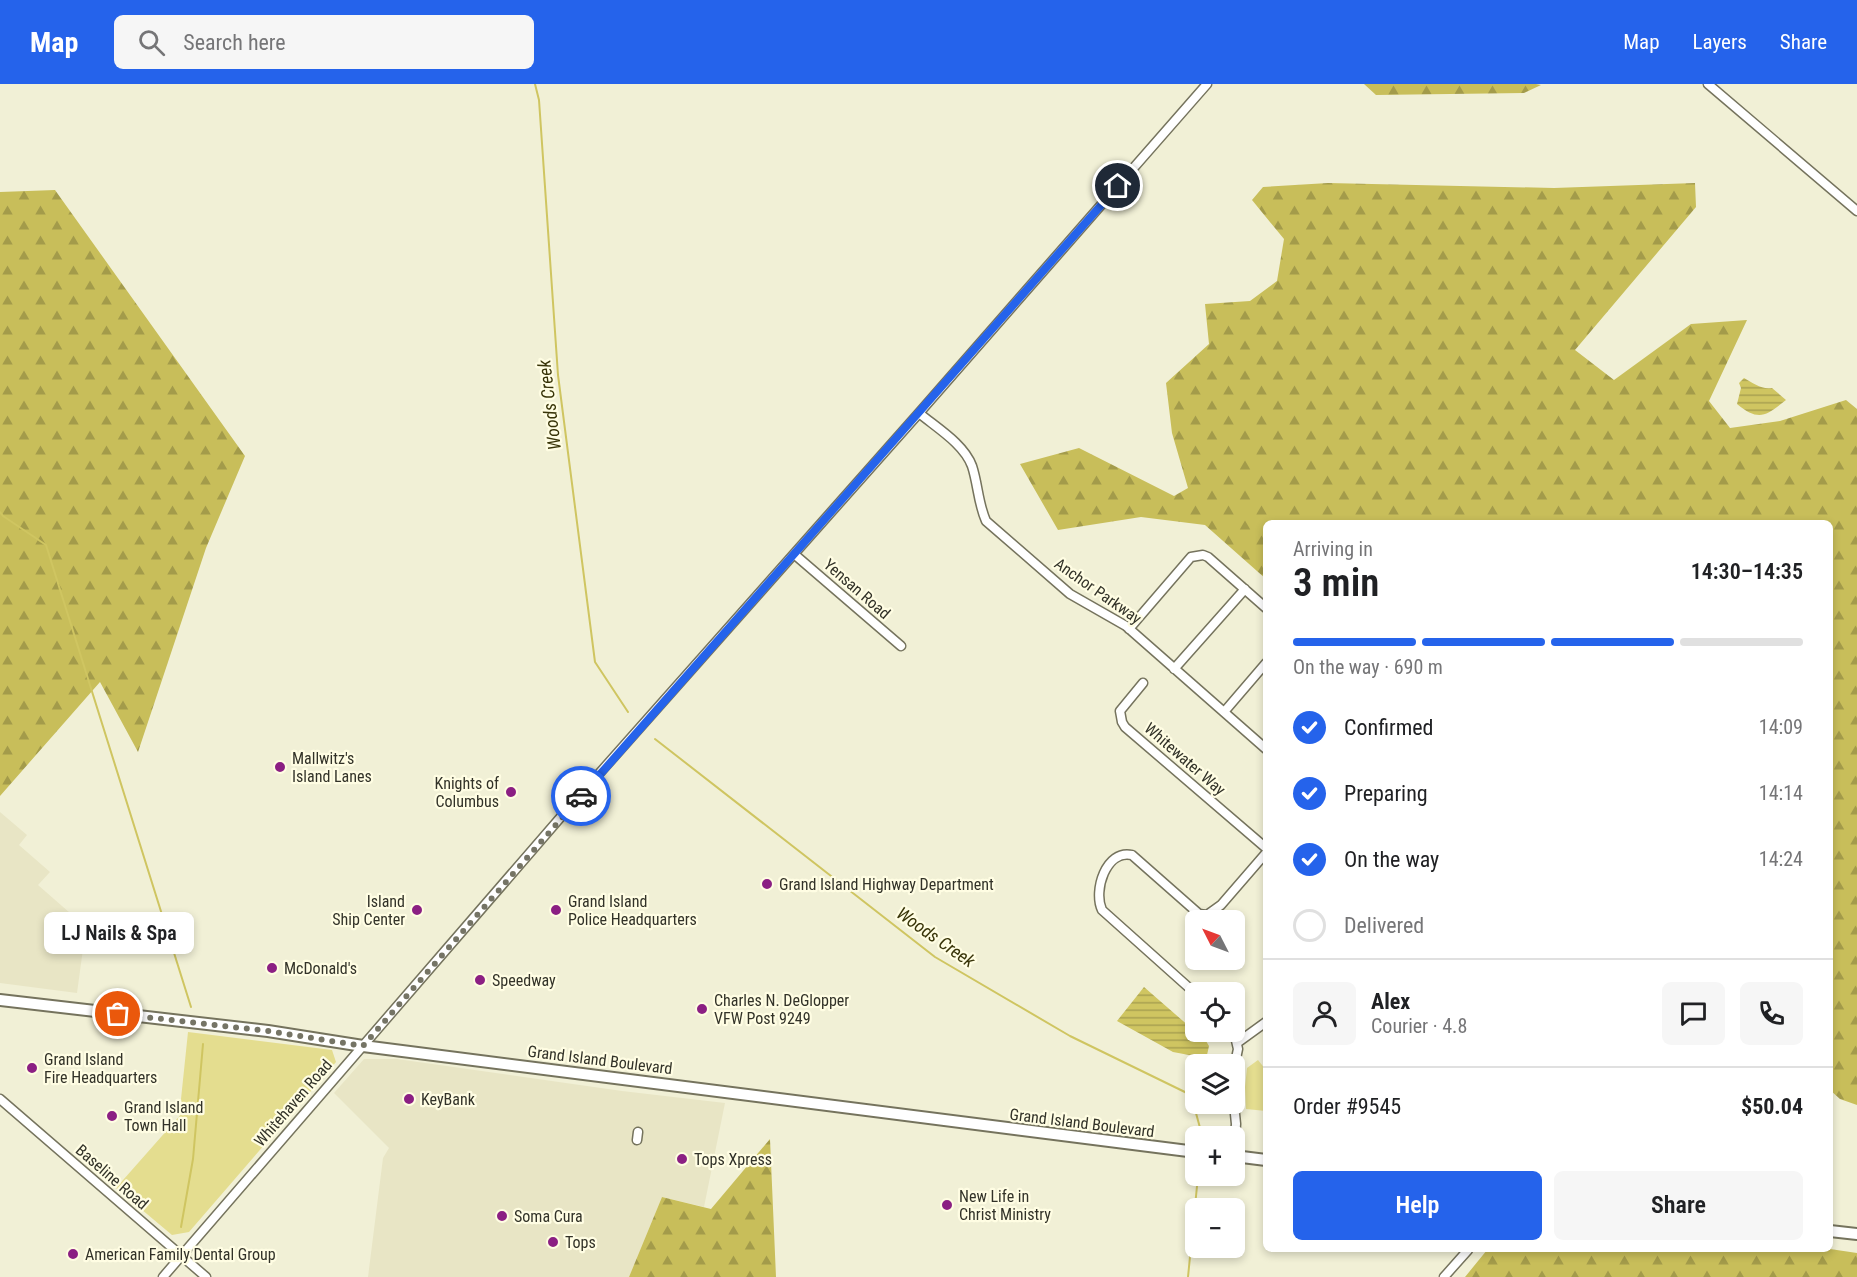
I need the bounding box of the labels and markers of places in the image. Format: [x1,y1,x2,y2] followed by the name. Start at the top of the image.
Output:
[1092,160,1143,211] pin
[292,749,372,786] place label: Mallwitz's Island Lanes
[273,760,287,774] marker: Mallwitz's Island Lanes
[435,774,499,811] place label: Knights of Columbus
[504,785,518,799] marker: Knights of Columbus
[779,875,994,894] place label: Grand Island Highway Department
[760,877,774,891] marker: Grand Island Highway Department
[332,892,405,929] place label: Island Ship Center
[568,892,697,929] place label: Grand Island Police Headquarters
[410,903,424,917] marker: Island Ship Center
[549,903,563,917] marker: Grand Island Police Headquarters
[43,912,193,954] callout: LJ Nails & Spa
[284,959,357,978] place label: McDonald's
[265,961,279,975] marker: McDonald's
[492,971,556,990] place label: Speedway
[473,973,487,987] marker: Speedway
[92,988,143,1039] pin
[714,991,849,1028] place label: Charles N. DeGlopper VFW Post 9249
[695,1002,709,1016] marker: Charles N. DeGlopper VFW Post 9249
[44,1050,157,1087] place label: Grand Island Fire Headquarters
[25,1061,39,1075] marker: Grand Island Fire Headquarters
[421,1090,476,1109] place label: KeyBank
[402,1092,416,1106] marker: KeyBank
[124,1098,203,1135] place label: Grand Island Town Hall
[105,1109,119,1123] marker: Grand Island Town Hall
[694,1150,772,1169] place label: Tops Xpress
[675,1152,689,1166] marker: Tops Xpress
[959,1187,1051,1224] place label: New Life in Christ Ministry
[940,1198,954,1212] marker: New Life in Christ Ministry
[514,1207,583,1226] place label: Soma Cura
[495,1209,509,1223] marker: Soma Cura
[565,1233,596,1252] place label: Tops
[546,1235,560,1249] marker: Tops
[85,1245,276,1264] place label: American Family Dental Group
[66,1247,80,1261] marker: American Family Dental Group

